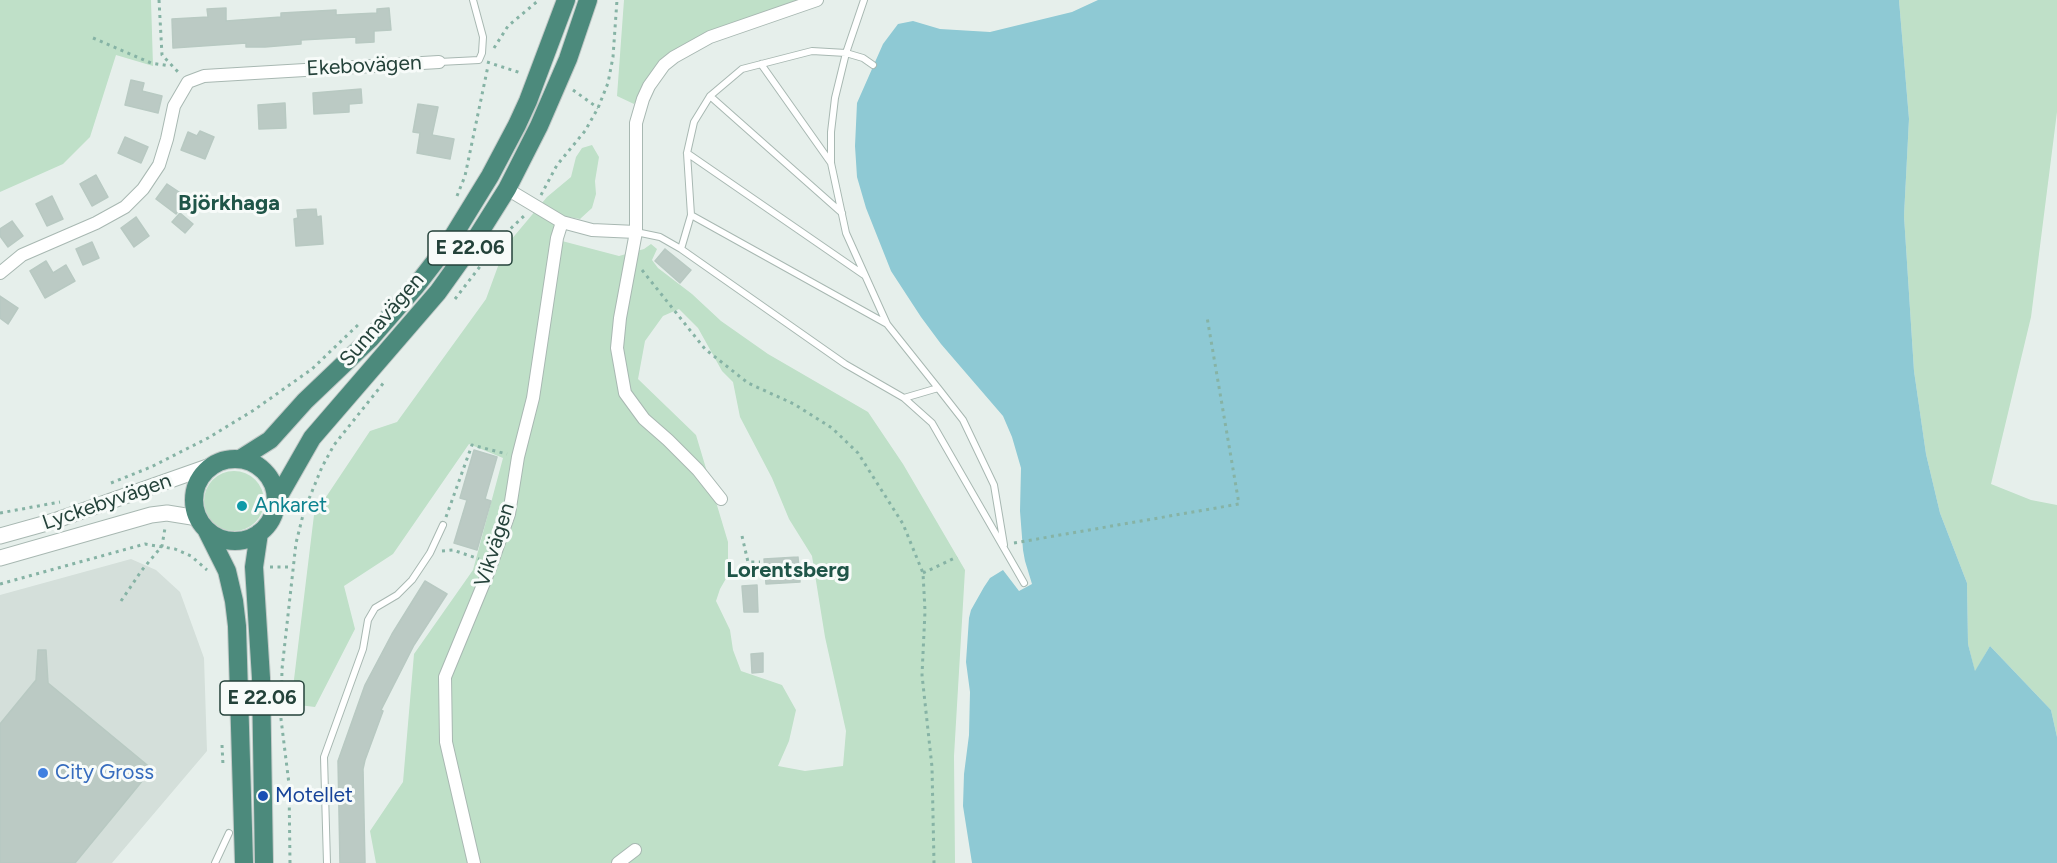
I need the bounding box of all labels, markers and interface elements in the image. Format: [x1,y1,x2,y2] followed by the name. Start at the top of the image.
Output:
[306,50,422,82] street label: Ekebovägen
[178,191,280,217] district label: Björkhaga
[428,231,512,265] road number: E 22.06
[335,268,429,372] street label: Sunnavägen
[39,468,175,536] street label: Lyckebyvägen
[254,493,327,519] place label: Ankaret
[235,499,249,513] marker: Ankaret
[470,500,520,590] street label: Vikvägen
[726,558,850,584] district label: Lorentsberg
[220,681,304,715] road number: E 22.06
[55,760,154,786] place label: City Gross
[36,766,50,780] marker: City Gross
[275,783,353,809] place label: Motellet
[256,789,270,803] marker: Motellet

